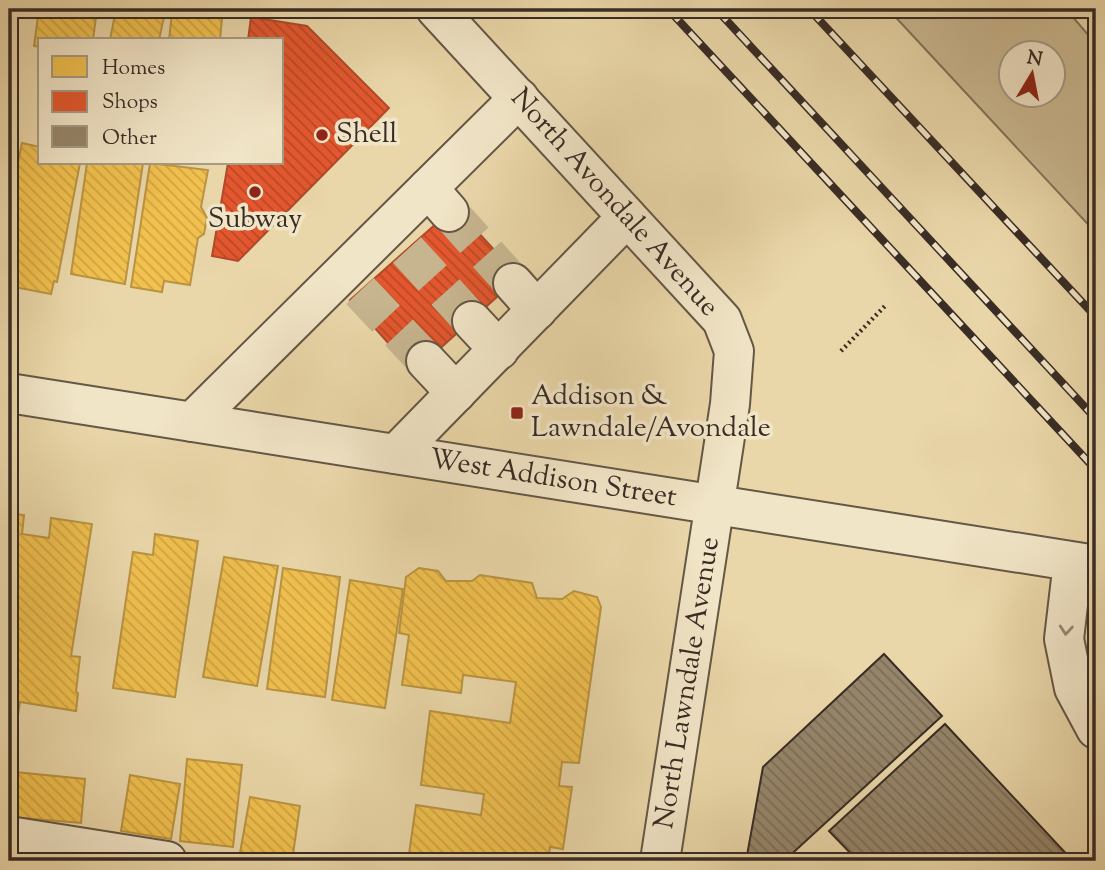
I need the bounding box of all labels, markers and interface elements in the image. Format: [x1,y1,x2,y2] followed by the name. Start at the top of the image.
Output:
[38,38,284,164] legend
[996,38,1066,108] north arrow
[1025,45,1044,74] text: N
[102,54,165,84] text: Homes
[500,80,728,326] street label: North Avondale Avenue
[102,88,158,118] text: Shops
[336,115,398,155] place label: Shell
[102,124,157,154] text: Other
[314,127,330,143] marker: Shell
[247,184,263,200] marker: Subway
[208,200,302,240] place label: Subway
[531,377,771,449] place label: Addison & Lawndale/Avondale
[509,405,525,421] marker: Addison & Lawndale/Avondale
[427,440,680,518] street label: West Addison Street
[645,534,731,832] street label: North Lawndale Avenue
[1059,625,1074,636] one-way arrow

